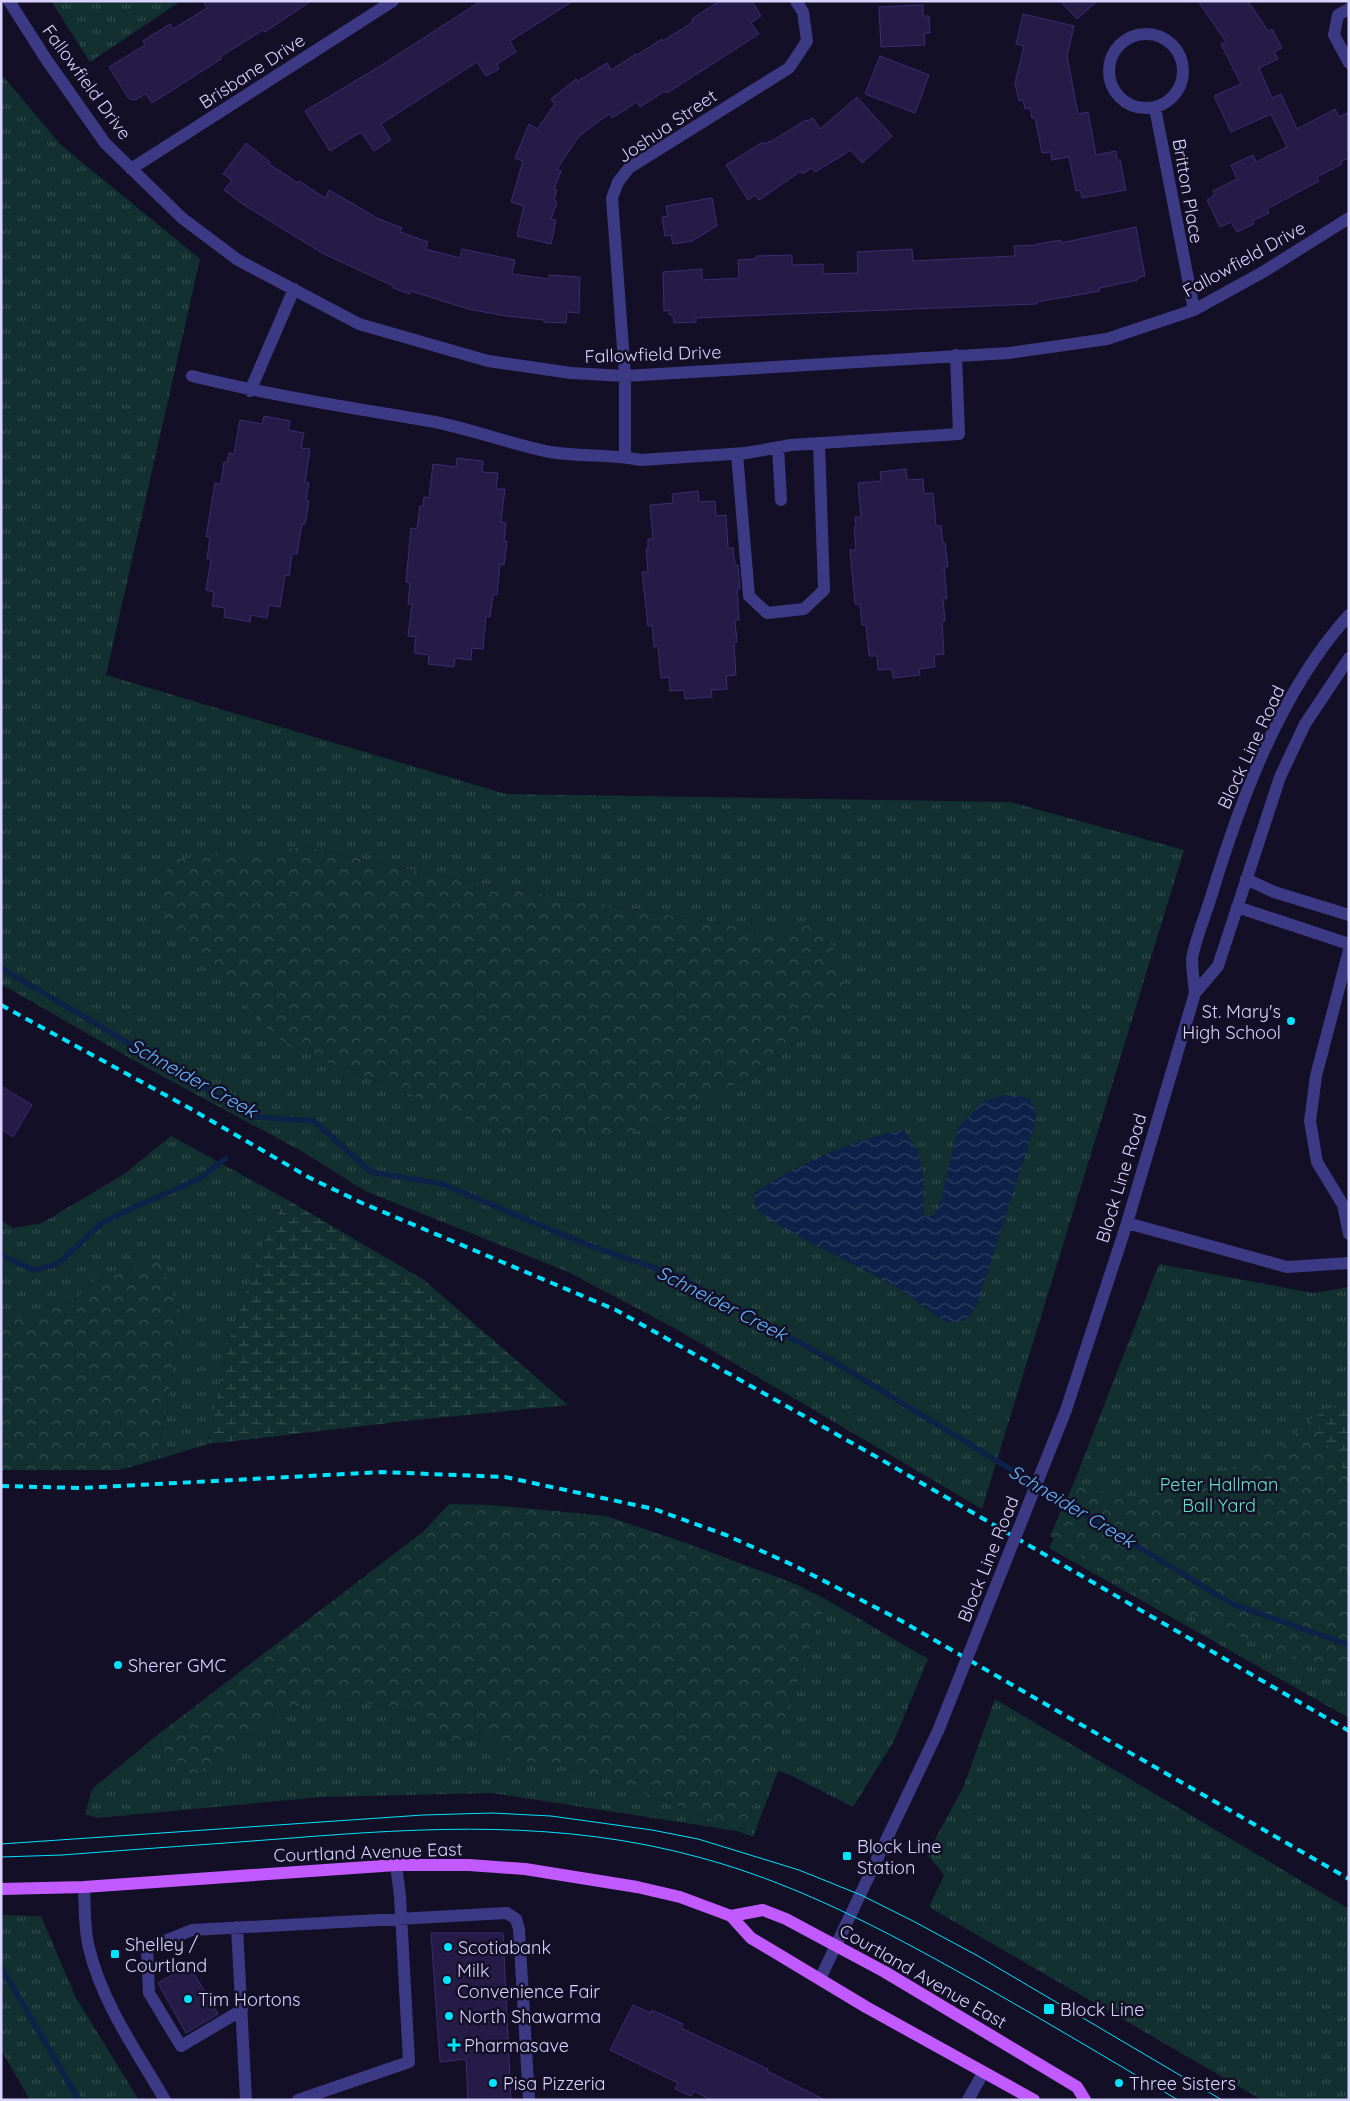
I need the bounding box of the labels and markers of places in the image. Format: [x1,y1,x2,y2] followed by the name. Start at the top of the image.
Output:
[1182,1000,1281,1044] place label: St. Mary's High School
[1285,1015,1297,1027] marker: St. Mary's High School
[128,1654,226,1677] place label: Sherer GMC
[112,1659,124,1671] marker: Sherer GMC
[857,1835,941,1879] place label: Block Line Station
[841,1850,853,1862] marker: Block Line Station
[125,1933,207,1977] place label: Shelley / Courtland
[458,1936,551,1959] place label: Scotiabank
[442,1941,454,1953] marker: Scotiabank
[109,1948,121,1960] marker: Shelley / Courtland
[457,1959,600,2003] place label: Milk Convenience Fair
[441,1974,453,1986] marker: Milk Convenience Fair
[198,1988,301,2011] place label: Tim Hortons
[182,1993,194,2005] marker: Tim Hortons
[1060,1998,1144,2021] place label: Block Line
[1042,2002,1056,2016] marker: Block Line
[459,2005,601,2028] place label: North Shawarma
[443,2010,455,2022] marker: North Shawarma
[464,2034,569,2057] place label: Pharmasave
[448,2039,460,2051] marker: Pharmasave
[503,2072,606,2095] place label: Pisa Pizzeria
[1129,2072,1236,2095] place label: Three Sisters
[487,2077,499,2089] marker: Pisa Pizzeria
[1113,2077,1125,2089] marker: Three Sisters

